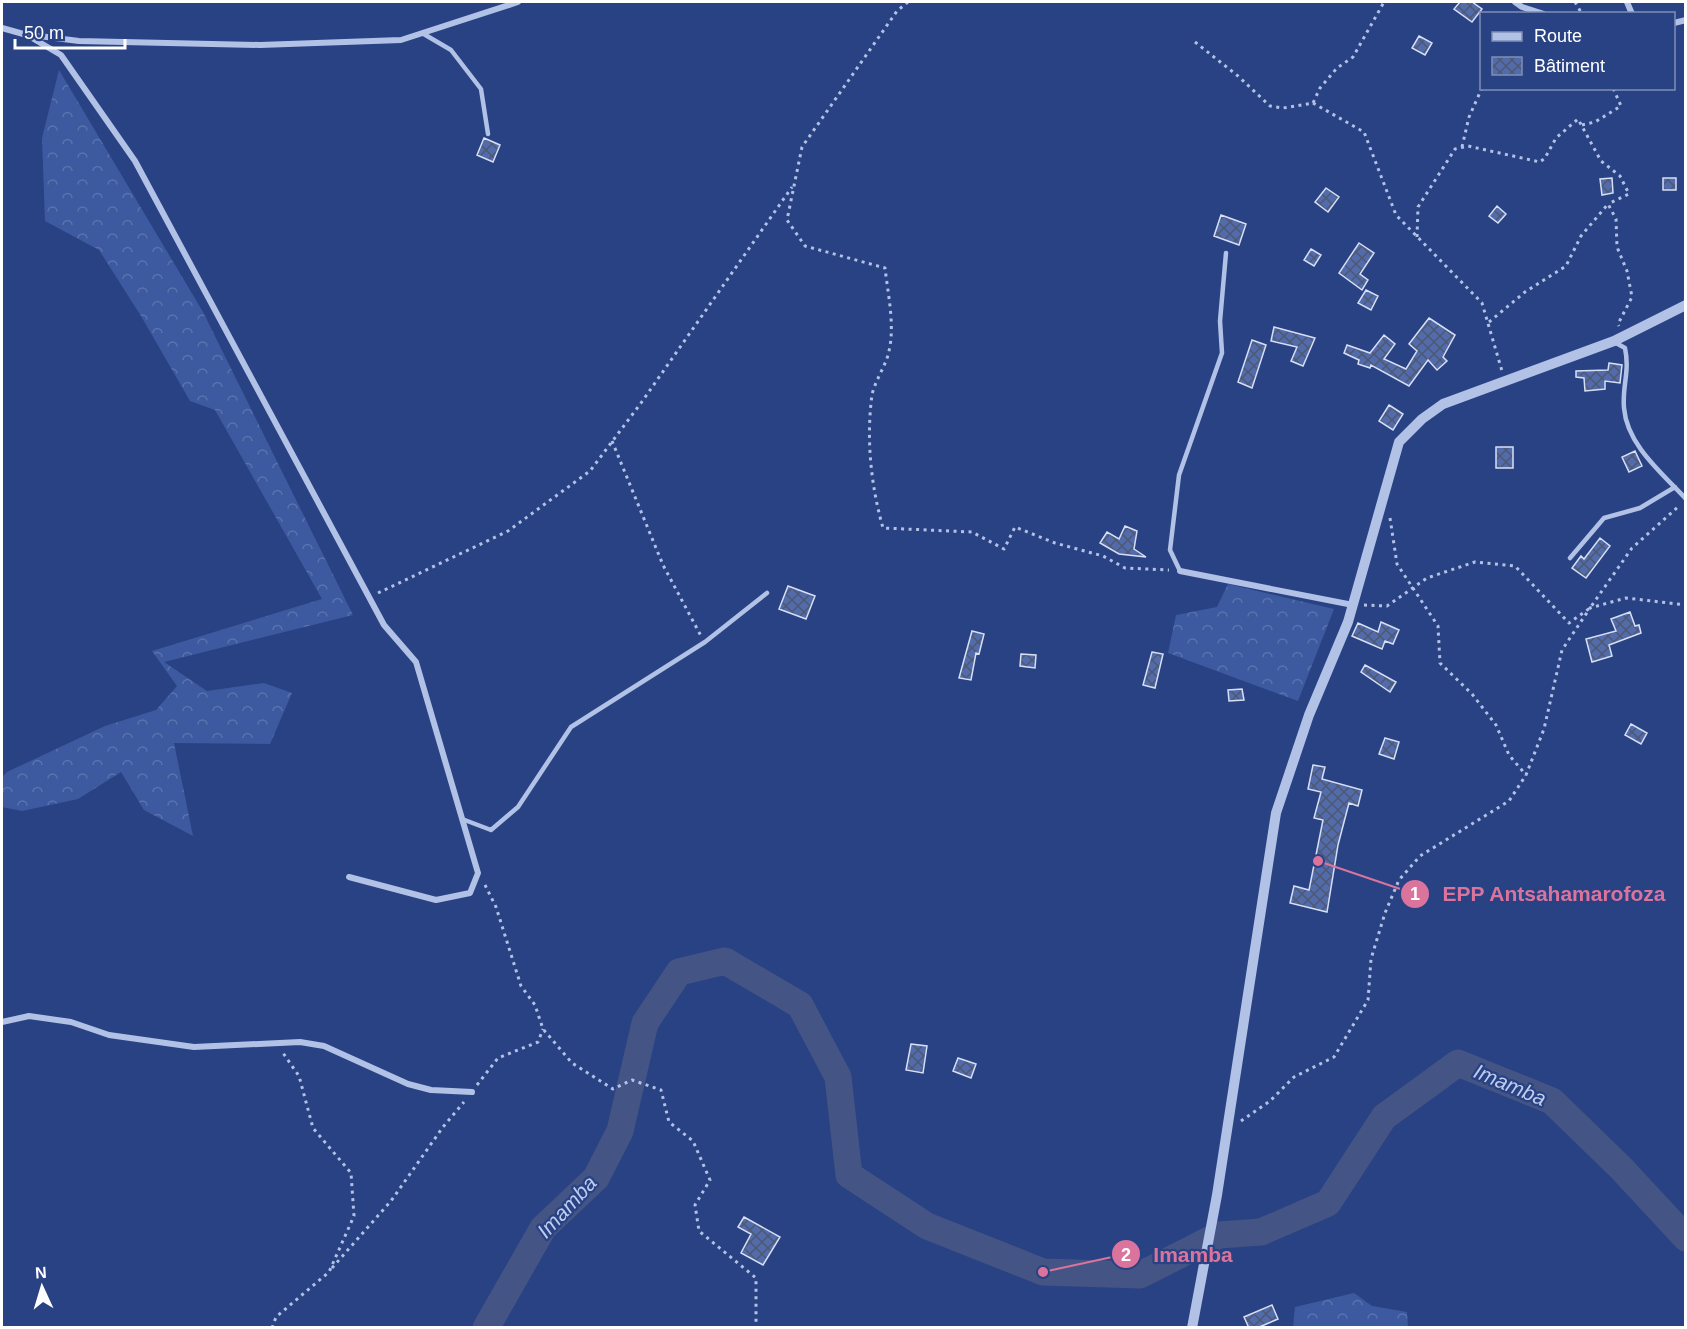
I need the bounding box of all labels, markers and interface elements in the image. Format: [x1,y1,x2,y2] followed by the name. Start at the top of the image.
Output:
[15,12,124,50] scale bar
[1480,12,1675,90] legend
[24,23,64,43] text: 50 m
[1534,26,1582,46] text: Route
[1534,56,1605,76] text: Bâtiment
[1400,874,1678,913] callout: EPP Antsahamarofoza
[1443,882,1666,905] text: EPP Antsahamarofoza
[1410,884,1420,904] text: 1
[1471,1059,1550,1110] water label: Imamba
[532,1171,601,1242] water label: Imamba
[1111,1235,1244,1274] callout: Imamba
[1153,1243,1233,1266] text: Imamba
[1121,1245,1131,1265] text: 2
[12,1257,72,1317] north arrow
[35,1264,47,1281] text: N

